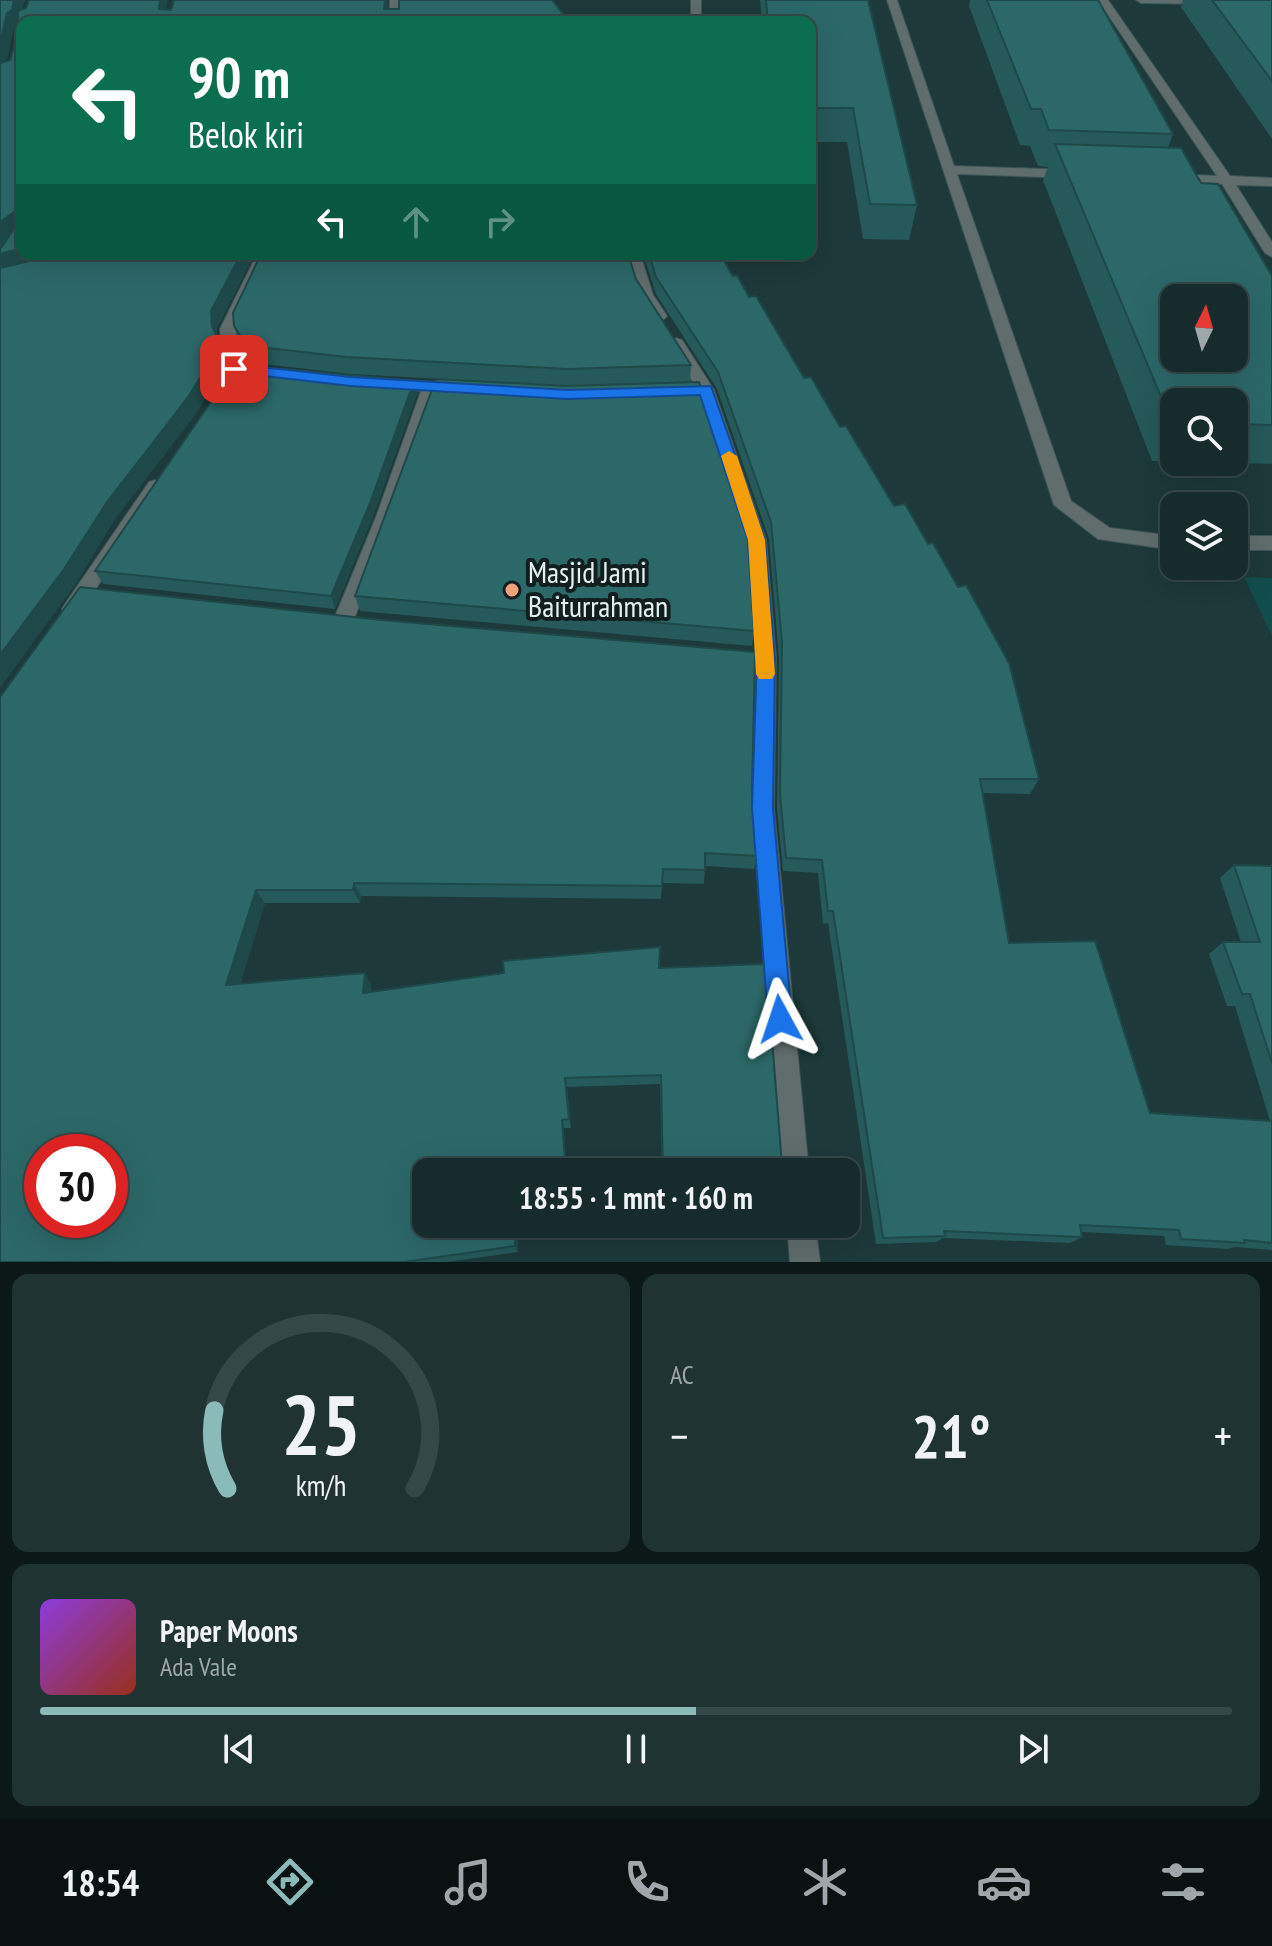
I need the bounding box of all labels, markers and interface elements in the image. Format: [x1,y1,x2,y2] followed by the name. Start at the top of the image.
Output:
[188,41,290,113] text: 90 m
[56,48,160,152] icon: left
[188,111,304,158] text: Belok kiri
[310,200,354,244] icon: left
[394,200,438,244] icon: ahead
[478,200,522,244] icon: right
[1160,284,1248,372] north arrow
[1160,284,1248,580] map controls
[200,335,268,403] pin
[212,347,256,391] icon: arrive
[1160,388,1248,476] button: search
[1160,492,1248,580] button: layers
[528,552,668,625] place label: Masjid Jami Baiturrahman
[503,581,521,599] marker: Masjid Jami Baiturrahman
[738,977,822,1061] position arrow
[24,1134,128,1238] speed limit sign: 30
[519,1178,753,1217] text: 18:55 · 1 mnt · 160 m
[670,1358,694,1391] text: AC
[281,1370,361,1478] text: 25
[911,1397,991,1475] text: 21°
[670,1407,688,1464] text: −
[1214,1407,1232,1464] text: +
[296,1467,346,1504] text: km/h
[160,1611,298,1650] text: Paper Moons
[160,1650,237,1683] text: Ada Vale
[217,1727,261,1771] icon: previous
[614,1727,658,1771] icon: pause
[1011,1727,1055,1771] icon: next
[262,1854,318,1910] icon: directions
[440,1854,496,1910] icon: music
[619,1854,675,1910] icon: phone
[797,1854,853,1910] icon: climate
[976,1854,1032,1910] icon: car
[1155,1854,1211,1910] icon: filters
[61,1859,139,1906] text: 18:54

